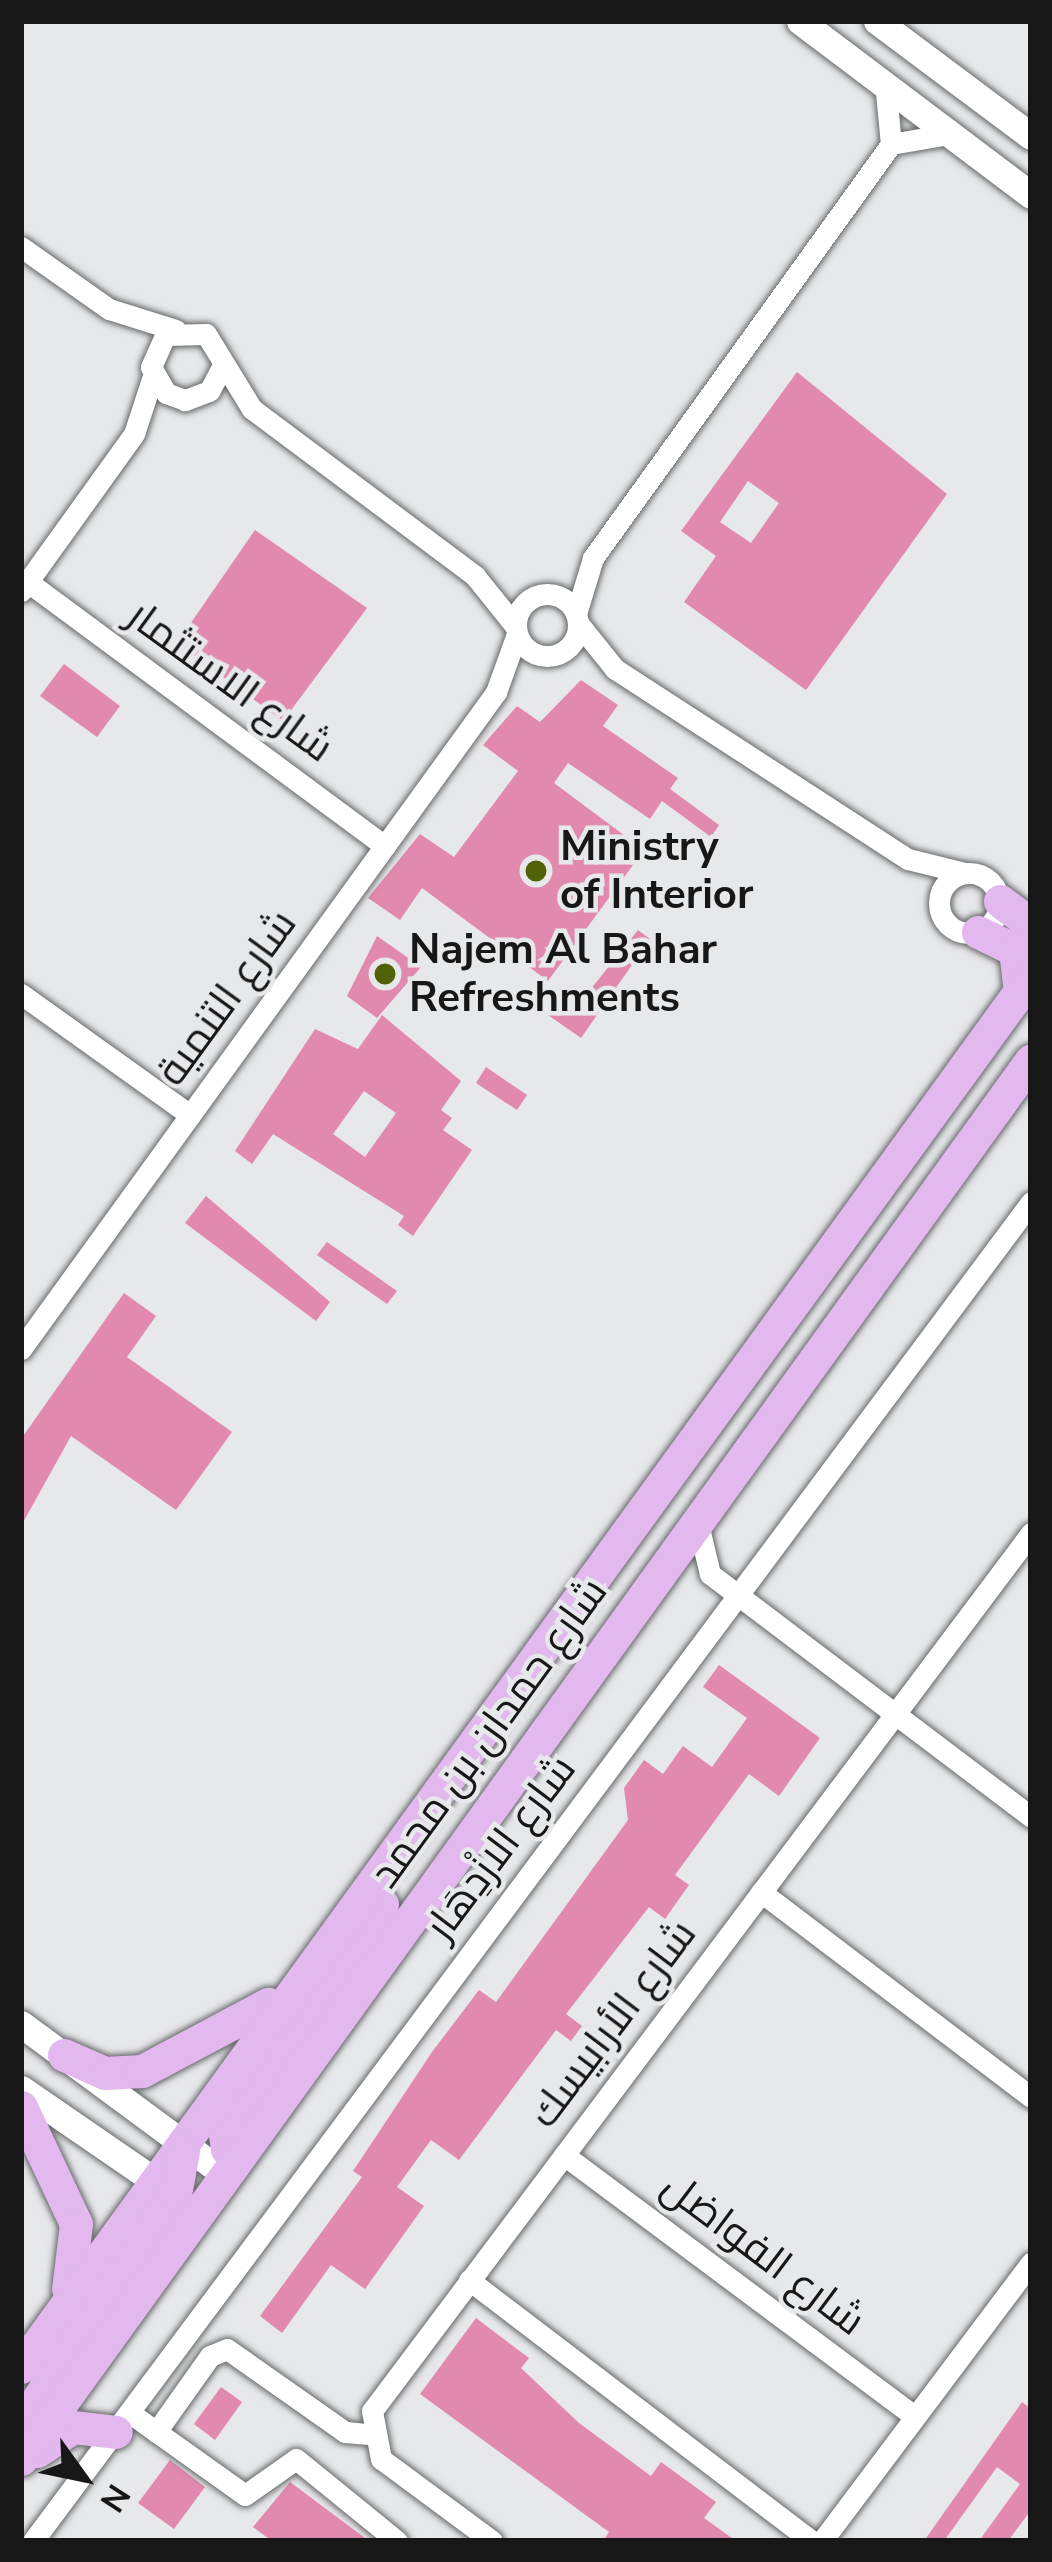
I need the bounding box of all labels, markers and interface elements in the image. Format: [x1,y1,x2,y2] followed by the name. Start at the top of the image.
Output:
[117,591,343,773] street label: شارع الاستثمار
[560,822,753,920] place label: Ministry of Interior
[523,858,549,884] marker: Ministry of Interior
[146,900,308,1096] street label: شارع التنمية
[409,925,717,1024] place label: Najem Al Bahar Refreshments
[372,961,398,987] marker: Najem Al Bahar Refreshments
[360,1568,618,1898] street label: شارع حمدان بن محمد
[415,1746,587,1950] street label: شارع الازْدِهَار
[519,1910,707,2138] street label: شارع الأرابيسك
[652,2161,874,2347] street label: شارع الفواضل
[24,2418,144,2538] north arrow
[89,2475,140,2520] text: N

